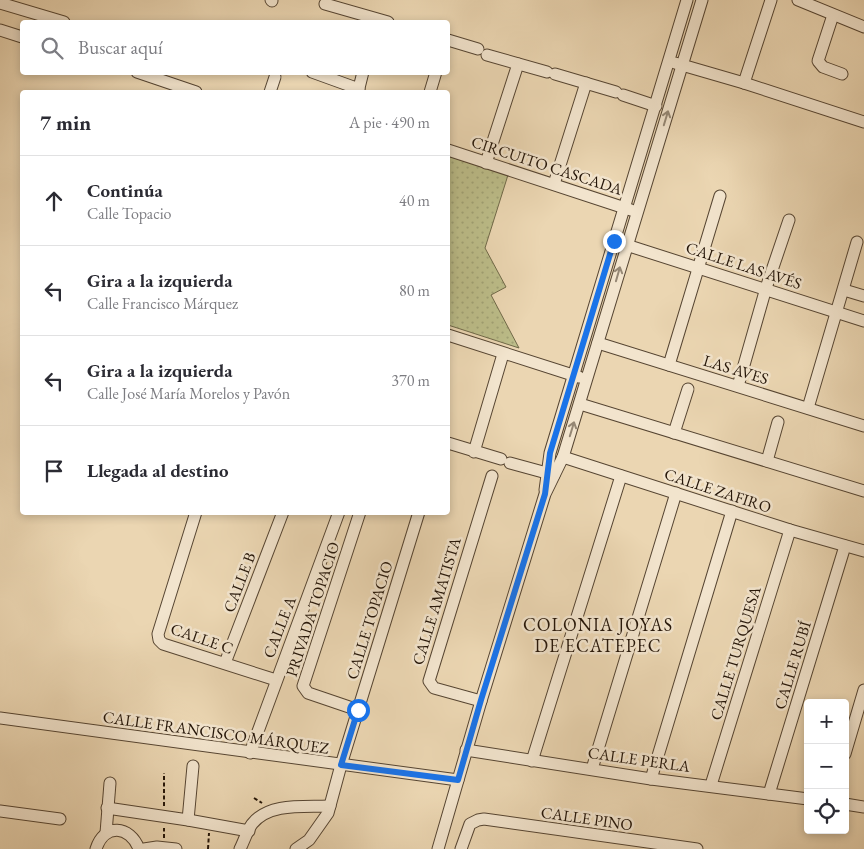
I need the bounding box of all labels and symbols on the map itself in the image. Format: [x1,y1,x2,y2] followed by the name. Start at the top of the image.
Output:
[662,111,671,127] one-way arrow
[469,131,626,200] street label: CIRCUITO CASCADA
[603,230,626,253] route end
[683,237,804,294] street label: CALLE LAS AVÉS
[614,266,624,282] one-way arrow
[701,350,771,389] street label: LAS AVES
[567,422,577,438] one-way arrow
[662,463,774,518] street label: CALLE ZAFIRO
[407,534,466,668] street label: CALLE AMATISTA
[281,539,344,679] street label: PRIVADA TOPACIO
[218,549,261,615] street label: CALLE B
[341,558,397,682] street label: CALLE TOPACIO
[705,583,766,723] street label: CALLE TURQUESA
[258,592,301,661] street label: CALLE A
[523,613,673,657] district label: COLONIA JOYAS DE ECATEPEC
[168,618,236,659] street label: CALLE C
[769,618,816,712] street label: CALLE RUBÍ
[347,699,370,722] route start
[102,706,331,759] street label: CALLE FRANCISCO MÁRQUEZ
[586,742,692,777] street label: CALLE PERLA
[540,802,634,835] street label: CALLE PINO

